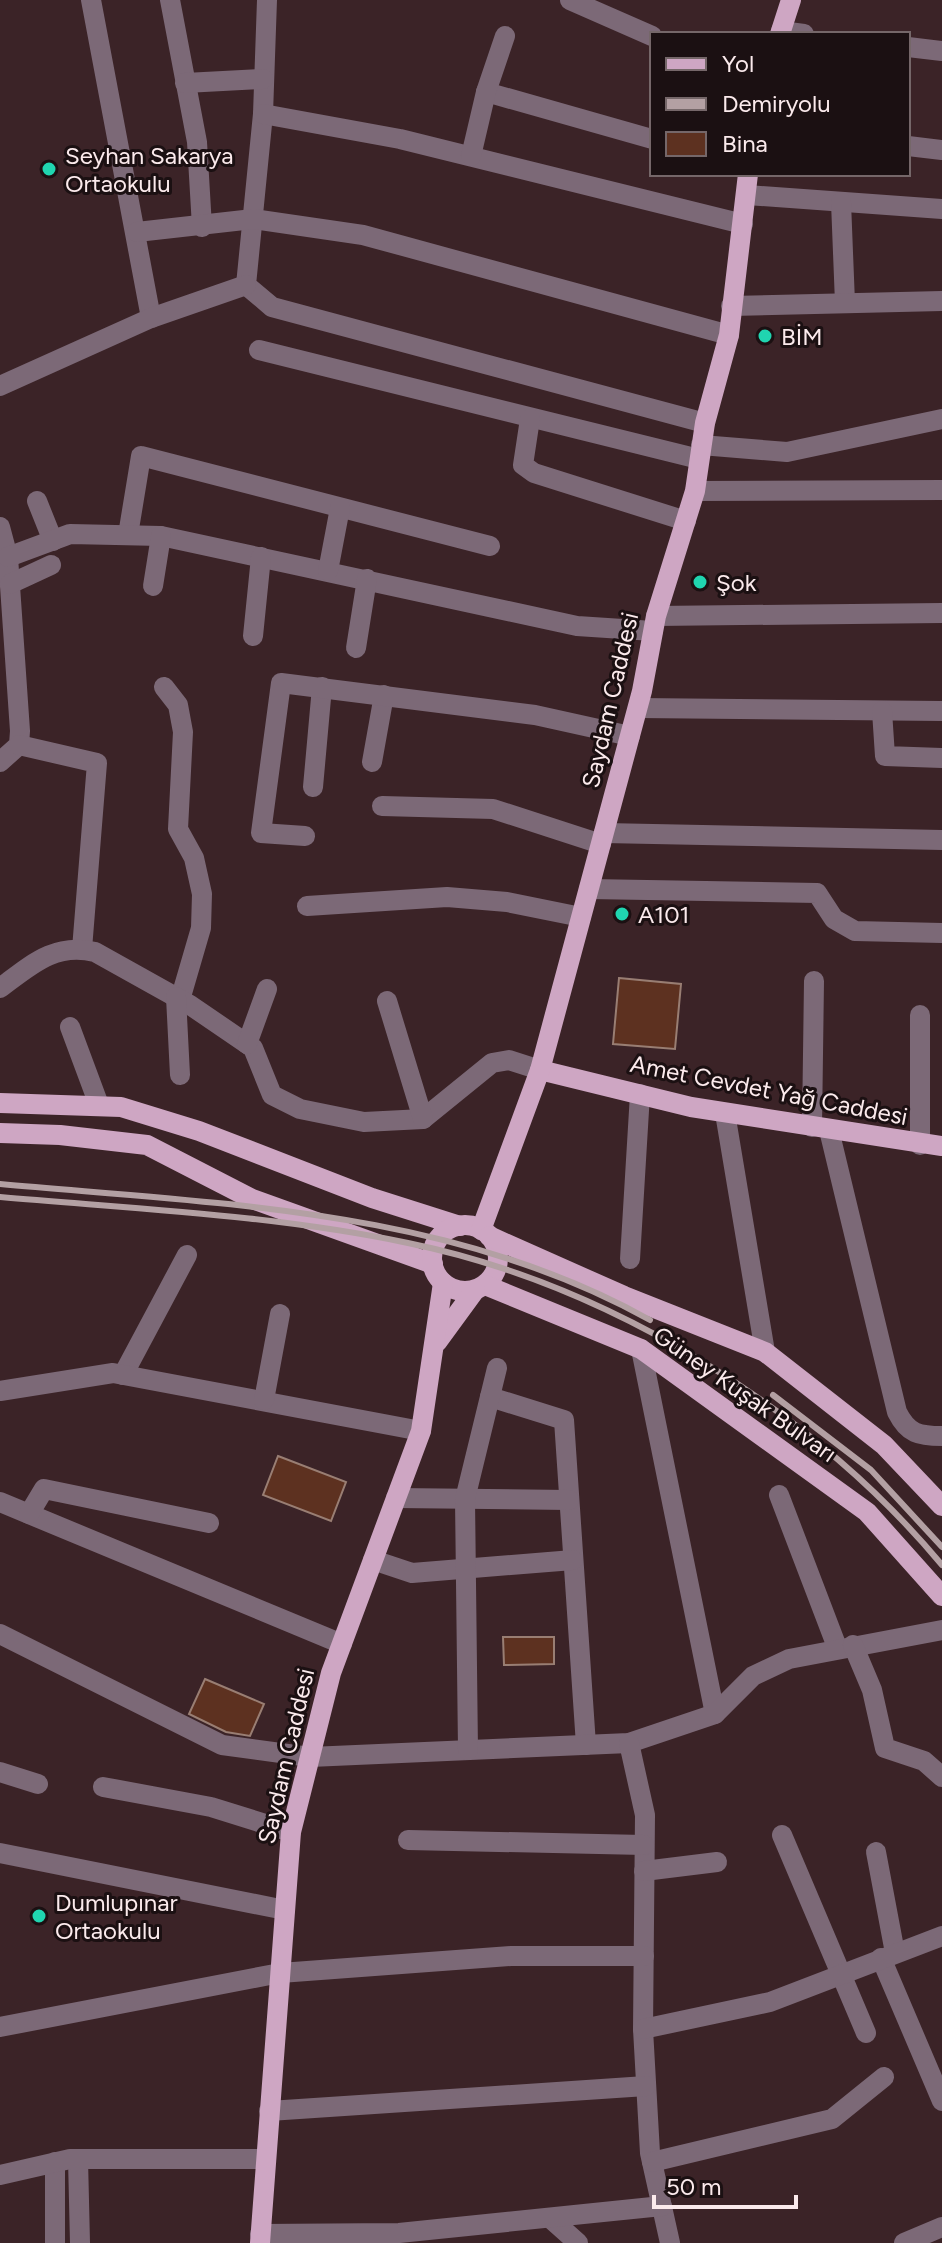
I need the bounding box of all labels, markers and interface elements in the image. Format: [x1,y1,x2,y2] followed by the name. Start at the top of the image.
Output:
[650,32,910,176] legend
[722,49,754,78] text: Yol
[722,89,831,118] text: Demiryolu
[722,129,768,158] text: Bina
[65,141,233,198] place label: Seyhan Sakarya Ortaokulu
[40,160,58,178] marker: Seyhan Sakarya Ortaokulu
[781,322,822,351] place label: BİM
[756,327,774,345] marker: BİM
[716,568,757,597] place label: Şok
[691,573,709,591] marker: Şok
[576,609,644,791] street label: Saydam Caddesi
[638,900,689,929] place label: A101
[613,905,631,923] marker: A101
[628,1049,910,1131] street label: Amet Cevdet Yağ Caddesi
[648,1320,842,1468] street label: Güney Kuşak Bulvarı
[252,1665,320,1847] street label: Saydam Caddesi
[55,1888,178,1945] place label: Dumlupınar Ortaokulu
[30,1907,48,1925] marker: Dumlupınar Ortaokulu
[654,2159,796,2209] scale bar
[666,2172,722,2201] text: 50 m

